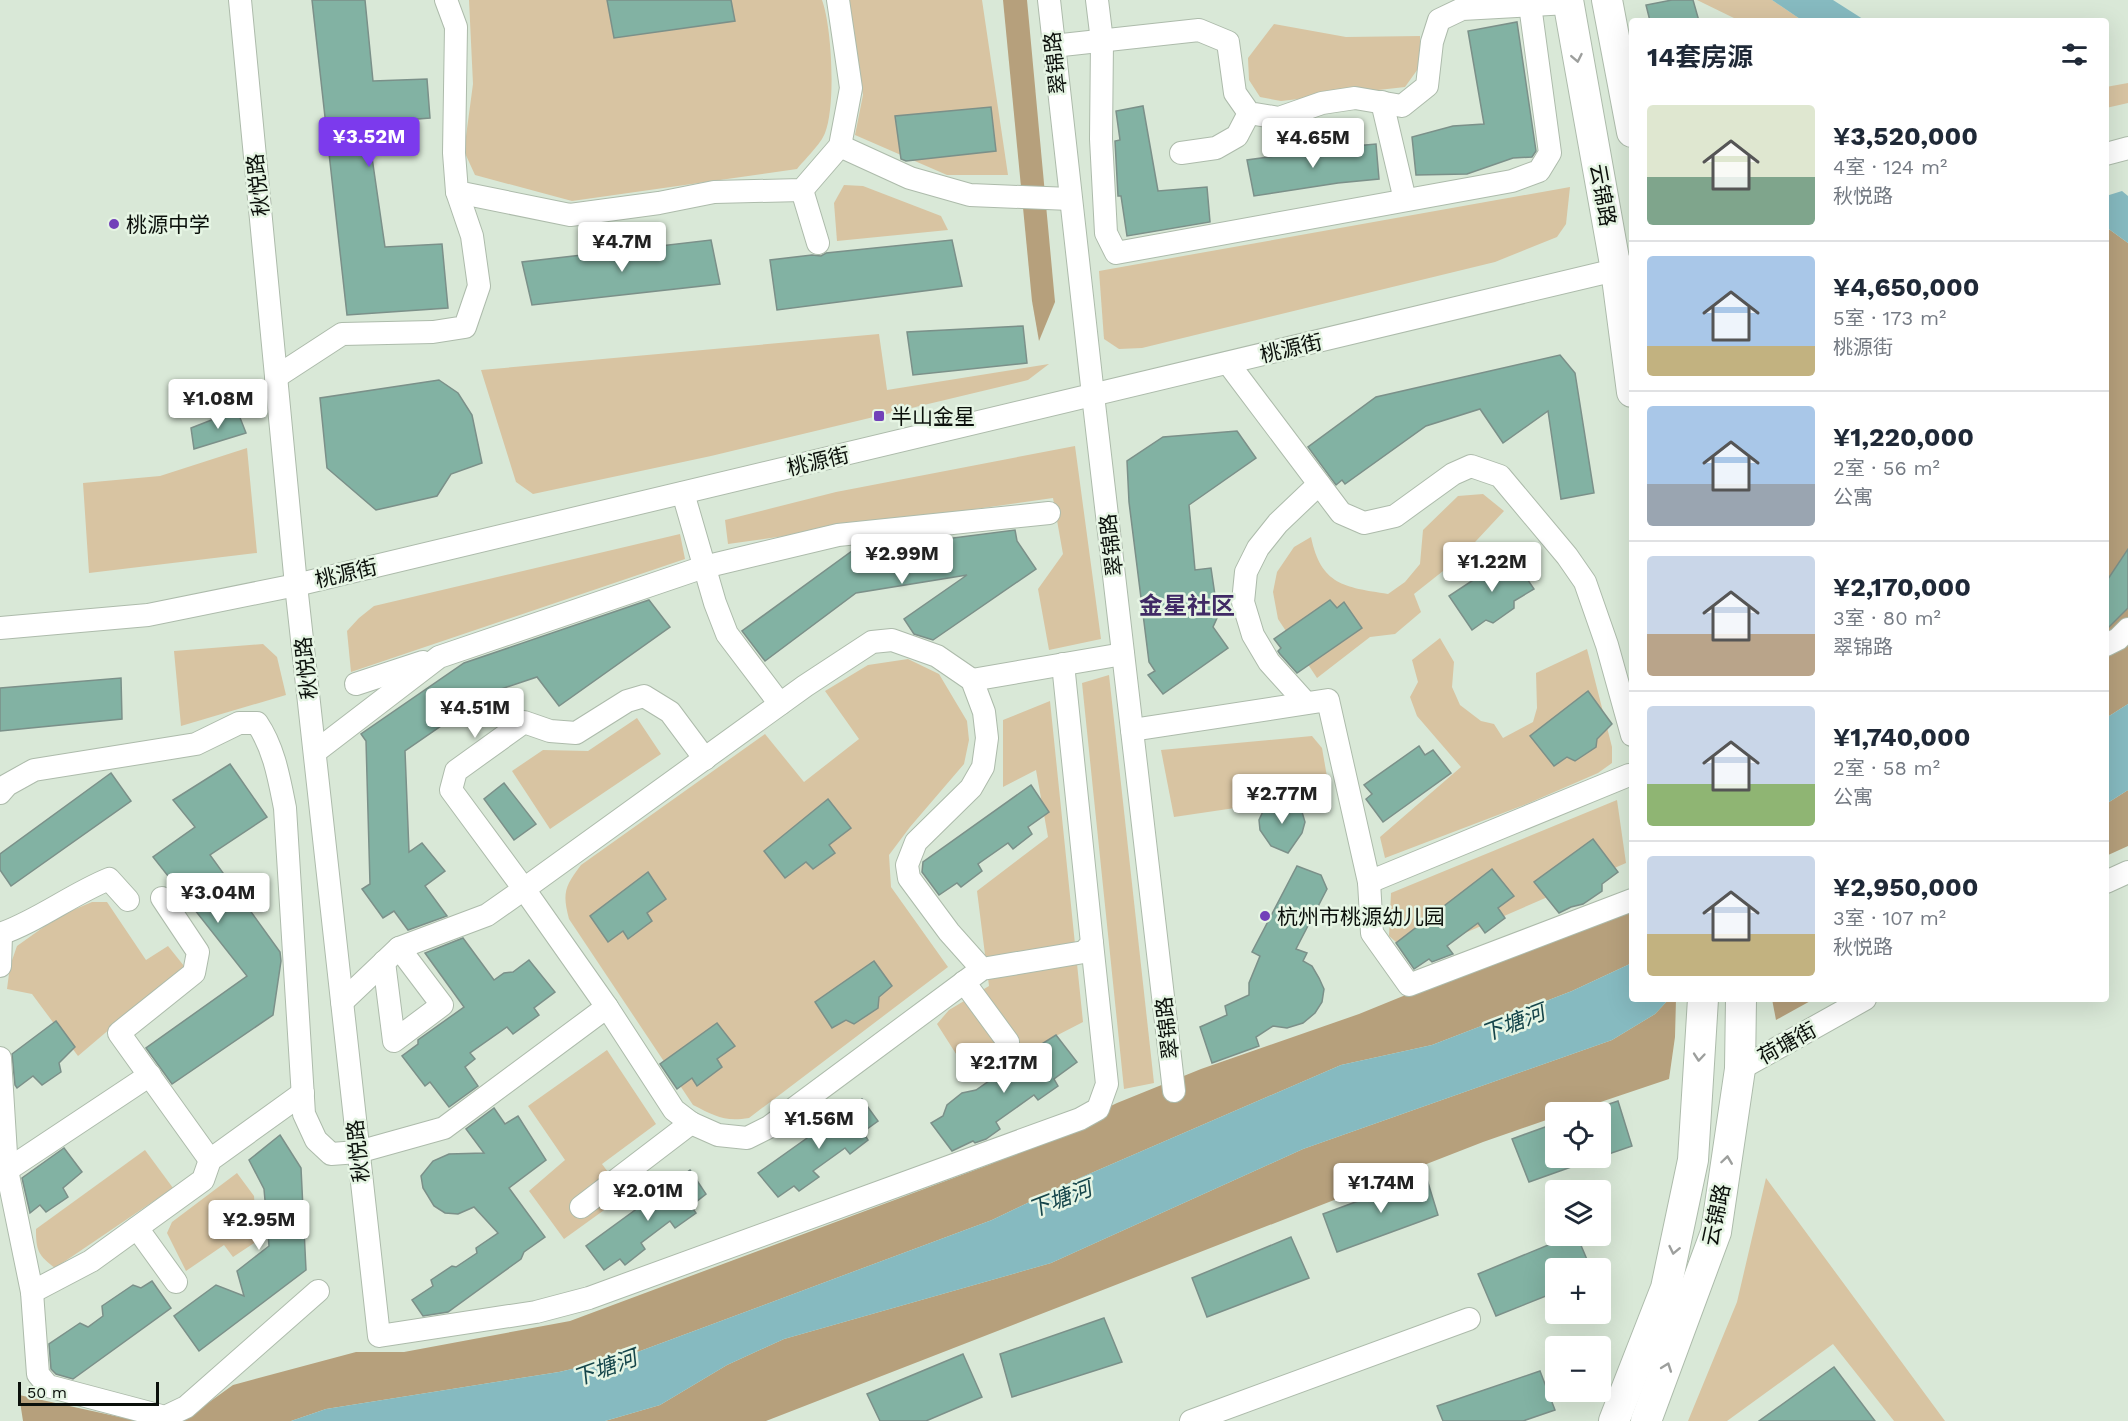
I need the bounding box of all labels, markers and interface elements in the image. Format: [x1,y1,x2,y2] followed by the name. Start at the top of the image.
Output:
[1039,30,1071,96] street label: 翠锦路
[2058,38,2091,71] icon: filters
[1647,42,1753,72] text: 14套房源
[1570,52,1583,62] one-way arrow
[320,117,418,168] pin: ¥3.52M
[1264,118,1362,169] pin: ¥4.65M
[1833,121,1978,151] text: ¥3,520,000
[333,124,405,148] text: ¥3.52M
[1276,125,1350,149] text: ¥4.65M
[1695,129,1767,201] icon: home
[242,152,274,218] street label: 秋悦路
[1833,155,1947,179] text: 4室 · 124 m²
[1585,162,1621,228] street label: 云锦路
[1833,184,1893,208] text: 秋悦路
[126,212,210,237] place label: 桃源中学
[107,217,121,231] marker: 桃源中学
[580,222,664,273] pin: ¥4.7M
[592,229,652,253] text: ¥4.7M
[1833,272,1980,302] text: ¥4,650,000
[1695,280,1767,352] icon: home
[1833,306,1946,330] text: 5室 · 173 m²
[1257,329,1325,367] street label: 桃源街
[1833,335,1893,359] text: 桃源街
[169,379,267,430] pin: ¥1.08M
[182,386,254,410] text: ¥1.08M
[891,404,975,429] place label: 半山金星
[872,409,886,423] marker: 半山金星
[1833,422,1974,452] text: ¥1,220,000
[1695,430,1767,502] icon: home
[784,442,852,480] street label: 桃源街
[1833,456,1940,480] text: 2室 · 56 m²
[1833,485,1873,509] text: 公寓
[1095,512,1127,578] street label: 翠锦路
[853,534,951,585] pin: ¥2.99M
[865,541,939,565] text: ¥2.99M
[1443,542,1541,593] pin: ¥1.22M
[1457,549,1527,573] text: ¥1.22M
[312,554,380,592] street label: 桃源街
[1833,572,1971,602] text: ¥2,170,000
[1695,580,1767,652] icon: home
[1139,592,1235,620] district label: 金星社区
[1833,606,1941,630] text: 3室 · 80 m²
[290,635,322,701] street label: 秋悦路
[1833,635,1893,659] text: 翠锦路
[426,688,524,739] pin: ¥4.51M
[440,695,510,719] text: ¥4.51M
[1833,722,1971,752] text: ¥1,740,000
[1695,730,1767,802] icon: home
[1833,756,1940,780] text: 2室 · 58 m²
[1233,774,1331,825] pin: ¥2.77M
[1246,781,1318,805] text: ¥2.77M
[1833,785,1873,809] text: 公寓
[1833,872,1978,902] text: ¥2,950,000
[169,873,267,924] pin: ¥3.04M
[181,880,255,904] text: ¥3.04M
[1695,880,1767,952] icon: home
[1277,904,1445,929] place label: 杭州市桃源幼儿园
[1833,906,1946,930] text: 3室 · 107 m²
[1258,909,1272,923] marker: 杭州市桃源幼儿园
[1833,935,1893,959] text: 秋悦路
[1151,995,1183,1061] street label: 翠锦路
[1478,998,1552,1046] water label: 下塘河
[1753,1017,1821,1069] street label: 荷塘街
[955,1043,1053,1094] pin: ¥2.17M
[970,1050,1038,1074] text: ¥2.17M
[1693,1053,1706,1062] one-way arrow
[770,1099,868,1150] pin: ¥1.56M
[1545,1102,1611,1402] map controls
[1545,1102,1611,1168] button: locate
[784,1106,854,1130] text: ¥1.56M
[342,1118,374,1184] street label: 秋悦路
[1720,1155,1732,1165] one-way arrow
[1332,1163,1430,1214] pin: ¥1.74M
[1347,1170,1415,1194] text: ¥1.74M
[599,1171,697,1222] pin: ¥2.01M
[1025,1174,1099,1222] water label: 下塘河
[613,1178,683,1202] text: ¥2.01M
[1545,1180,1611,1246] button: layers
[1697,1182,1735,1248] street label: 云锦路
[210,1200,308,1251] pin: ¥2.95M
[222,1207,296,1231] text: ¥2.95M
[1668,1245,1681,1255] one-way arrow
[1545,1258,1611,1324] button: +
[1545,1336,1611,1402] button: −
[570,1344,644,1391] water label: 下塘河
[1660,1362,1672,1373] one-way arrow
[18,1379,159,1406] scale bar
[27,1383,67,1402] text: 50 m

